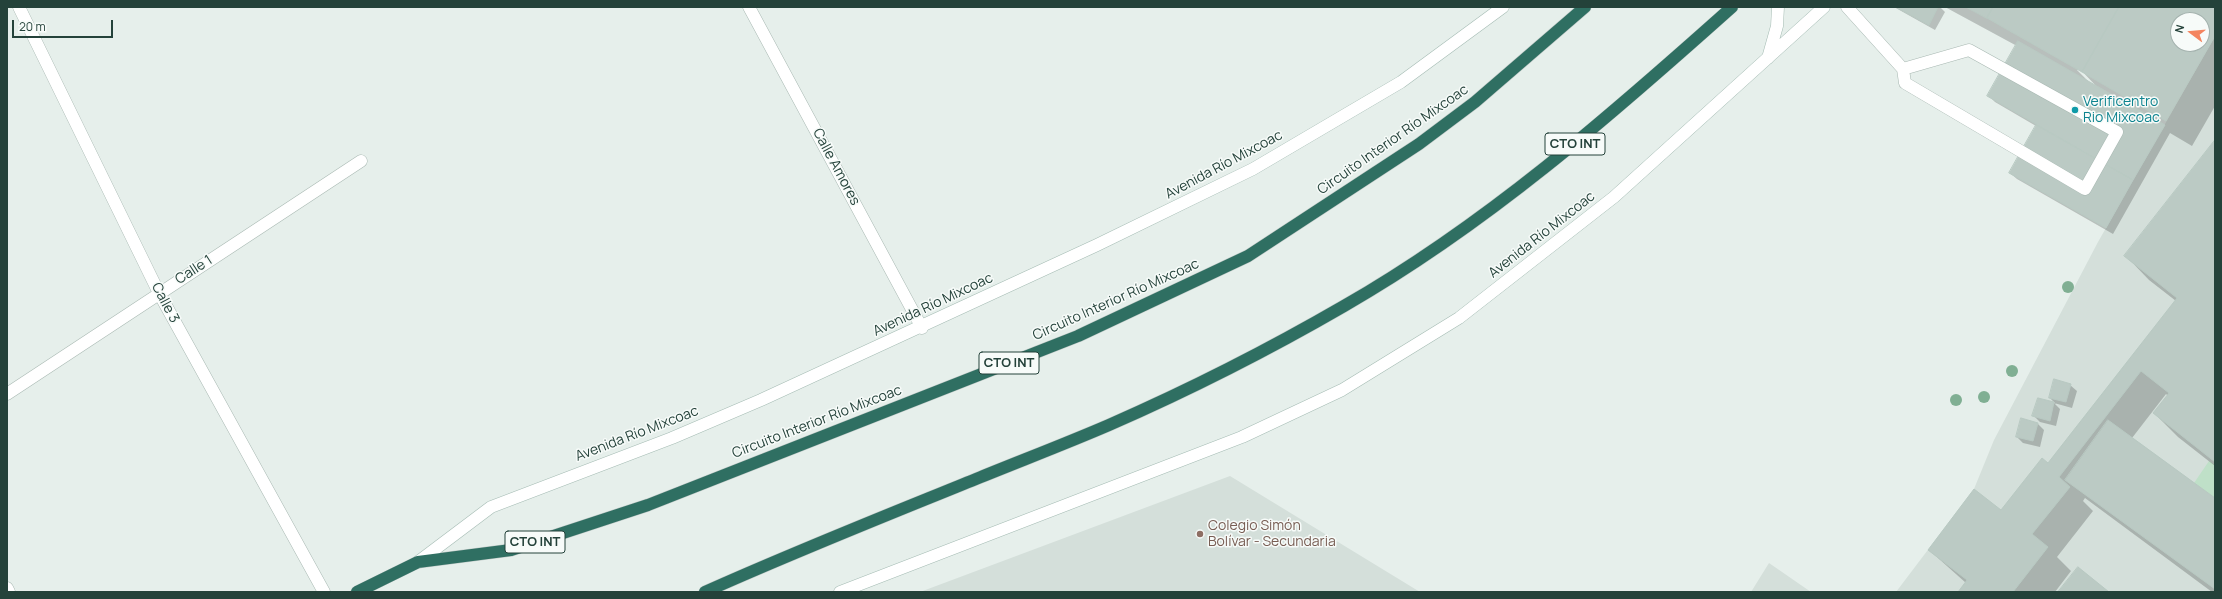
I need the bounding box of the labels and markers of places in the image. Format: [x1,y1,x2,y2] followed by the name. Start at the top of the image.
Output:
[2083,94,2160,126] place label: Verificentro Rio Mixcoac
[2070,105,2080,115] marker: Verificentro Rio Mixcoac
[1208,518,1336,550] place label: Colegio Simón Bolívar - Secundaria
[1195,529,1205,539] marker: Colegio Simón Bolívar - Secundaria

